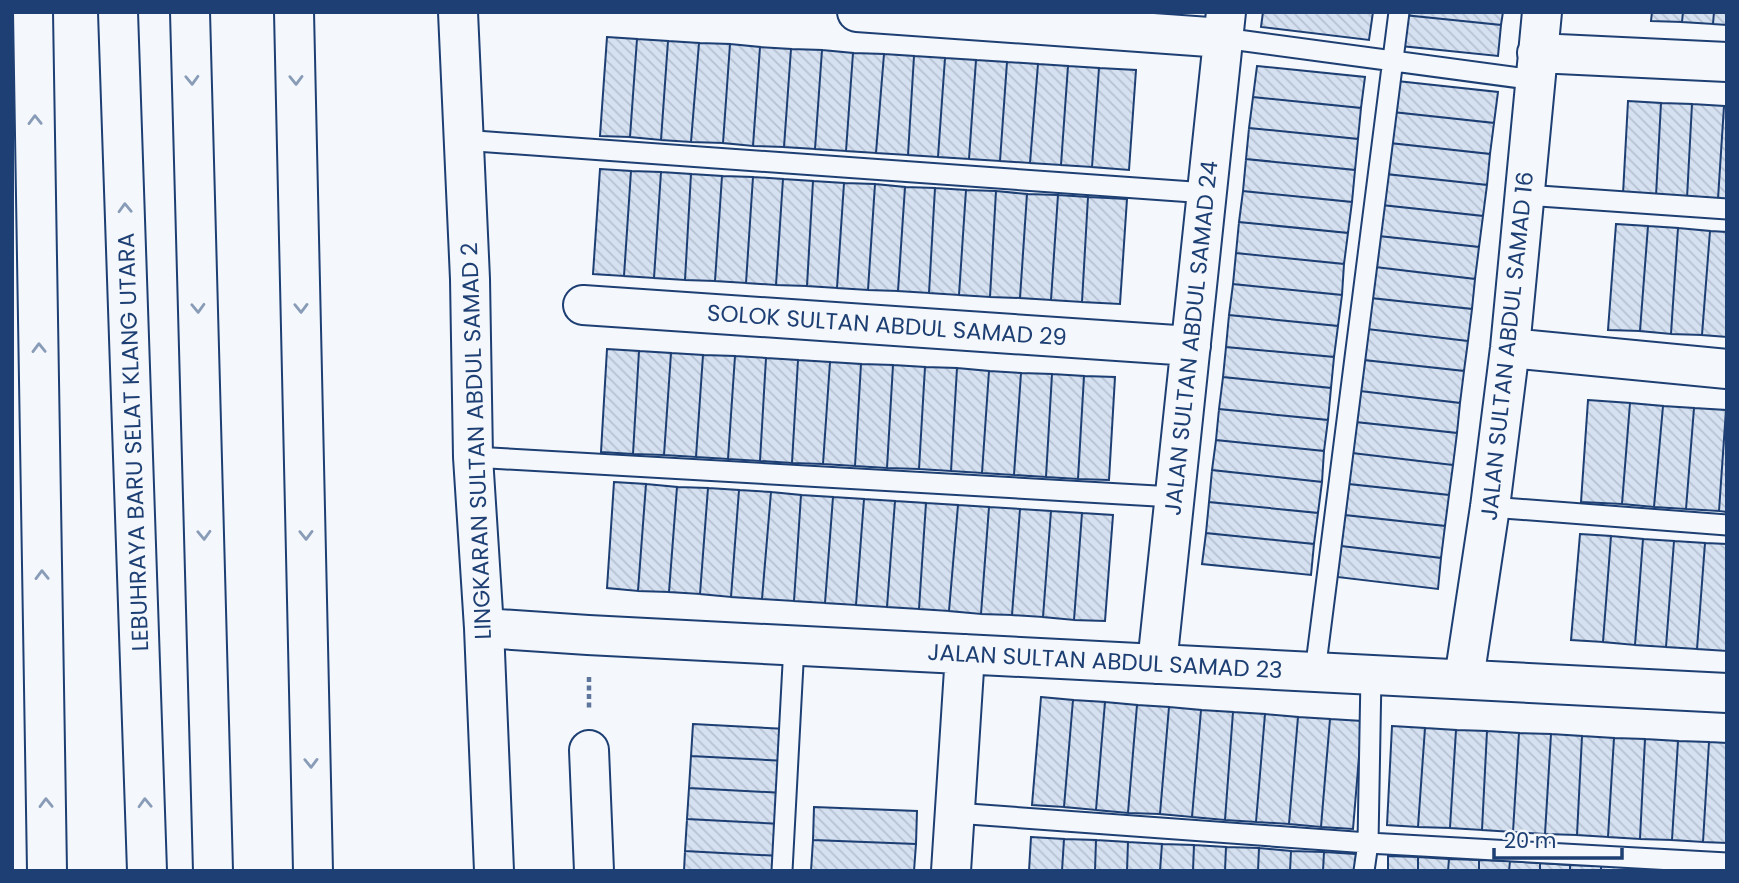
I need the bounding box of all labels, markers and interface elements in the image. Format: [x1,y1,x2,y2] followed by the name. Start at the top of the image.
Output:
[184,76,200,86] one-way arrow
[288,76,304,86] one-way arrow
[27,114,43,125] one-way arrow
[1156,159,1226,517] street label: JALAN SULTAN ABDUL SAMAD 24
[1473,170,1541,522] street label: JALAN SULTAN ABDUL SAMAD 16
[117,202,133,213] one-way arrow
[110,232,156,652] street label: LEBUHRAYA BARU SELAT KLANG UTARA
[453,242,499,640] street label: LINGKARAN SULTAN ABDUL SAMAD 2
[706,296,1068,354] street label: SOLOK SULTAN ABDUL SAMAD 29
[190,303,206,314] one-way arrow
[293,303,309,314] one-way arrow
[31,342,46,353] one-way arrow
[196,531,212,541] one-way arrow
[298,531,314,541] one-way arrow
[34,569,50,580] one-way arrow
[927,636,1283,686] street label: JALAN SULTAN ABDUL SAMAD 23
[303,758,319,769] one-way arrow
[38,797,53,808] one-way arrow
[137,797,152,808] one-way arrow
[1494,816,1622,860] scale bar
[1504,826,1557,855] text: 20 m

